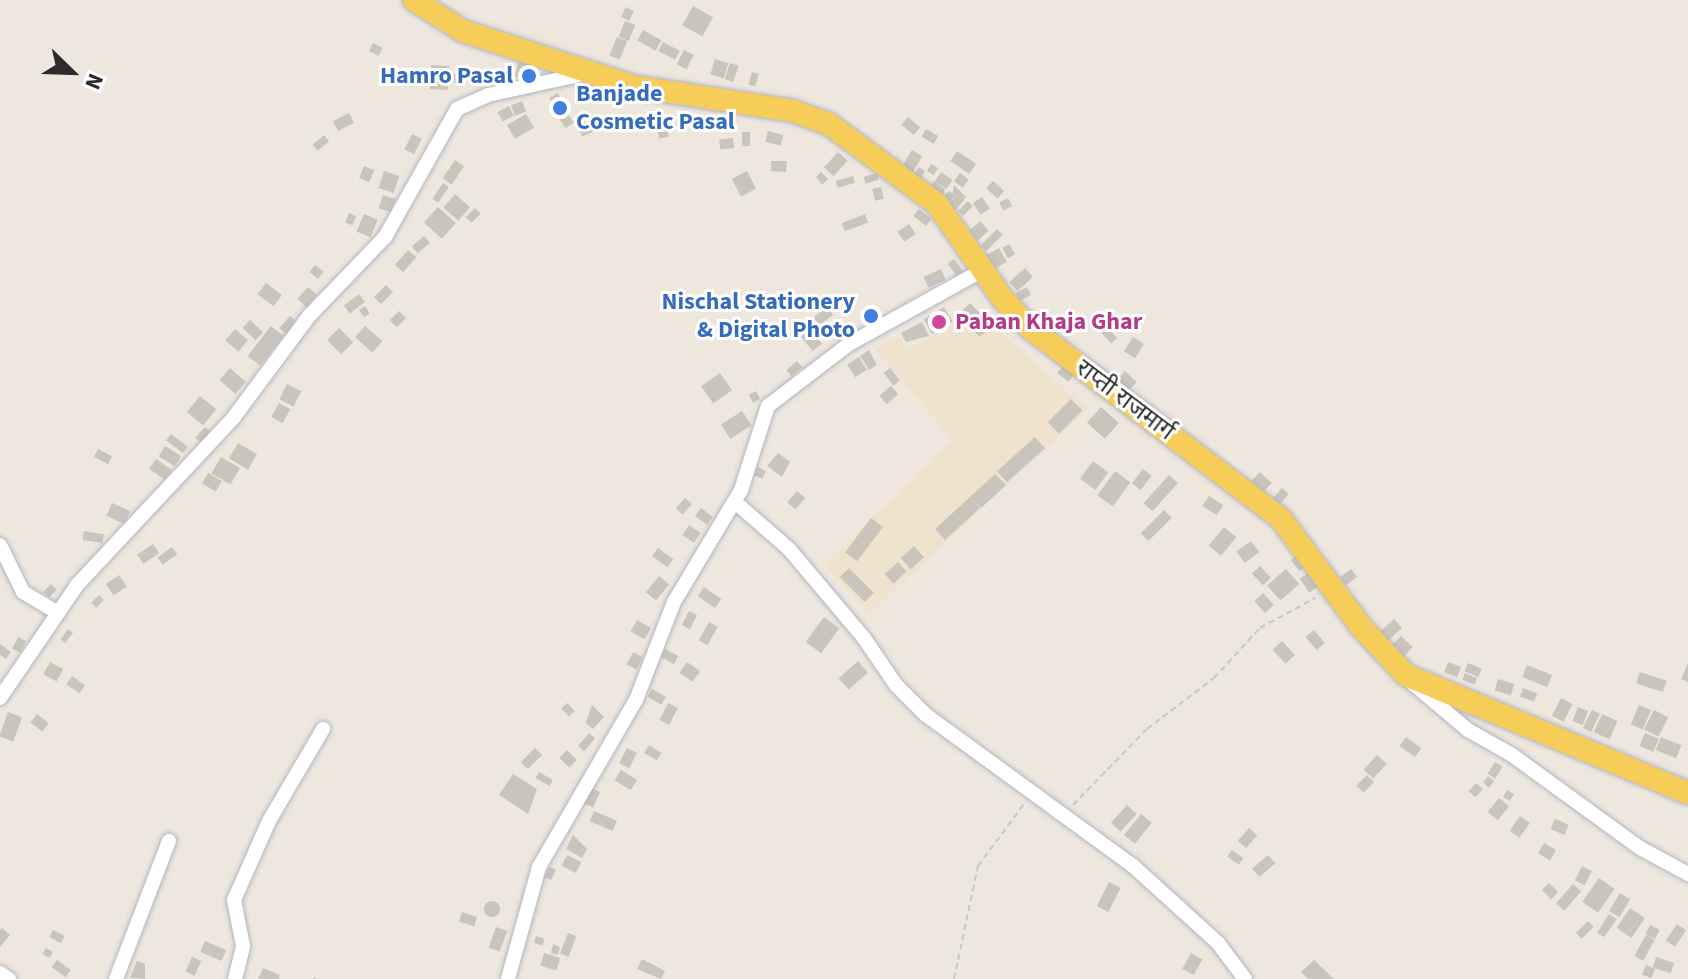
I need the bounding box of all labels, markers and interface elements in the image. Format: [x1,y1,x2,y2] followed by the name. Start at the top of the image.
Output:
[32,32,112,112] north arrow
[380,62,513,90] place label: Hamro Pasal
[520,67,538,85] marker: Hamro Pasal
[77,68,112,94] text: N
[576,80,735,136] place label: Banjade Cosmetic Pasal
[551,99,569,117] marker: Banjade Cosmetic Pasal
[661,288,855,344] place label: Nischal Stationery & Digital Photo
[862,307,880,325] marker: Nischal Stationery & Digital Photo
[955,308,1142,336] place label: Paban Khaja Ghar
[930,313,948,331] marker: Paban Khaja Ghar
[1070,354,1180,446] street label: राप्ती राजमार्ग

